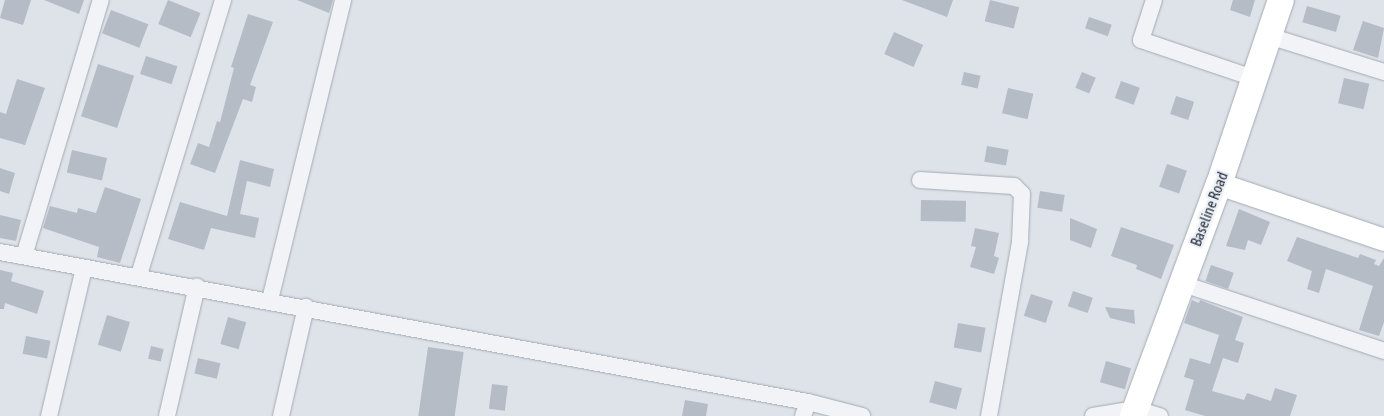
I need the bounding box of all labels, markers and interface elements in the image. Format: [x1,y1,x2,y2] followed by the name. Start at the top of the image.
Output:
[1187,169,1231,249] street label: Baseline Road

